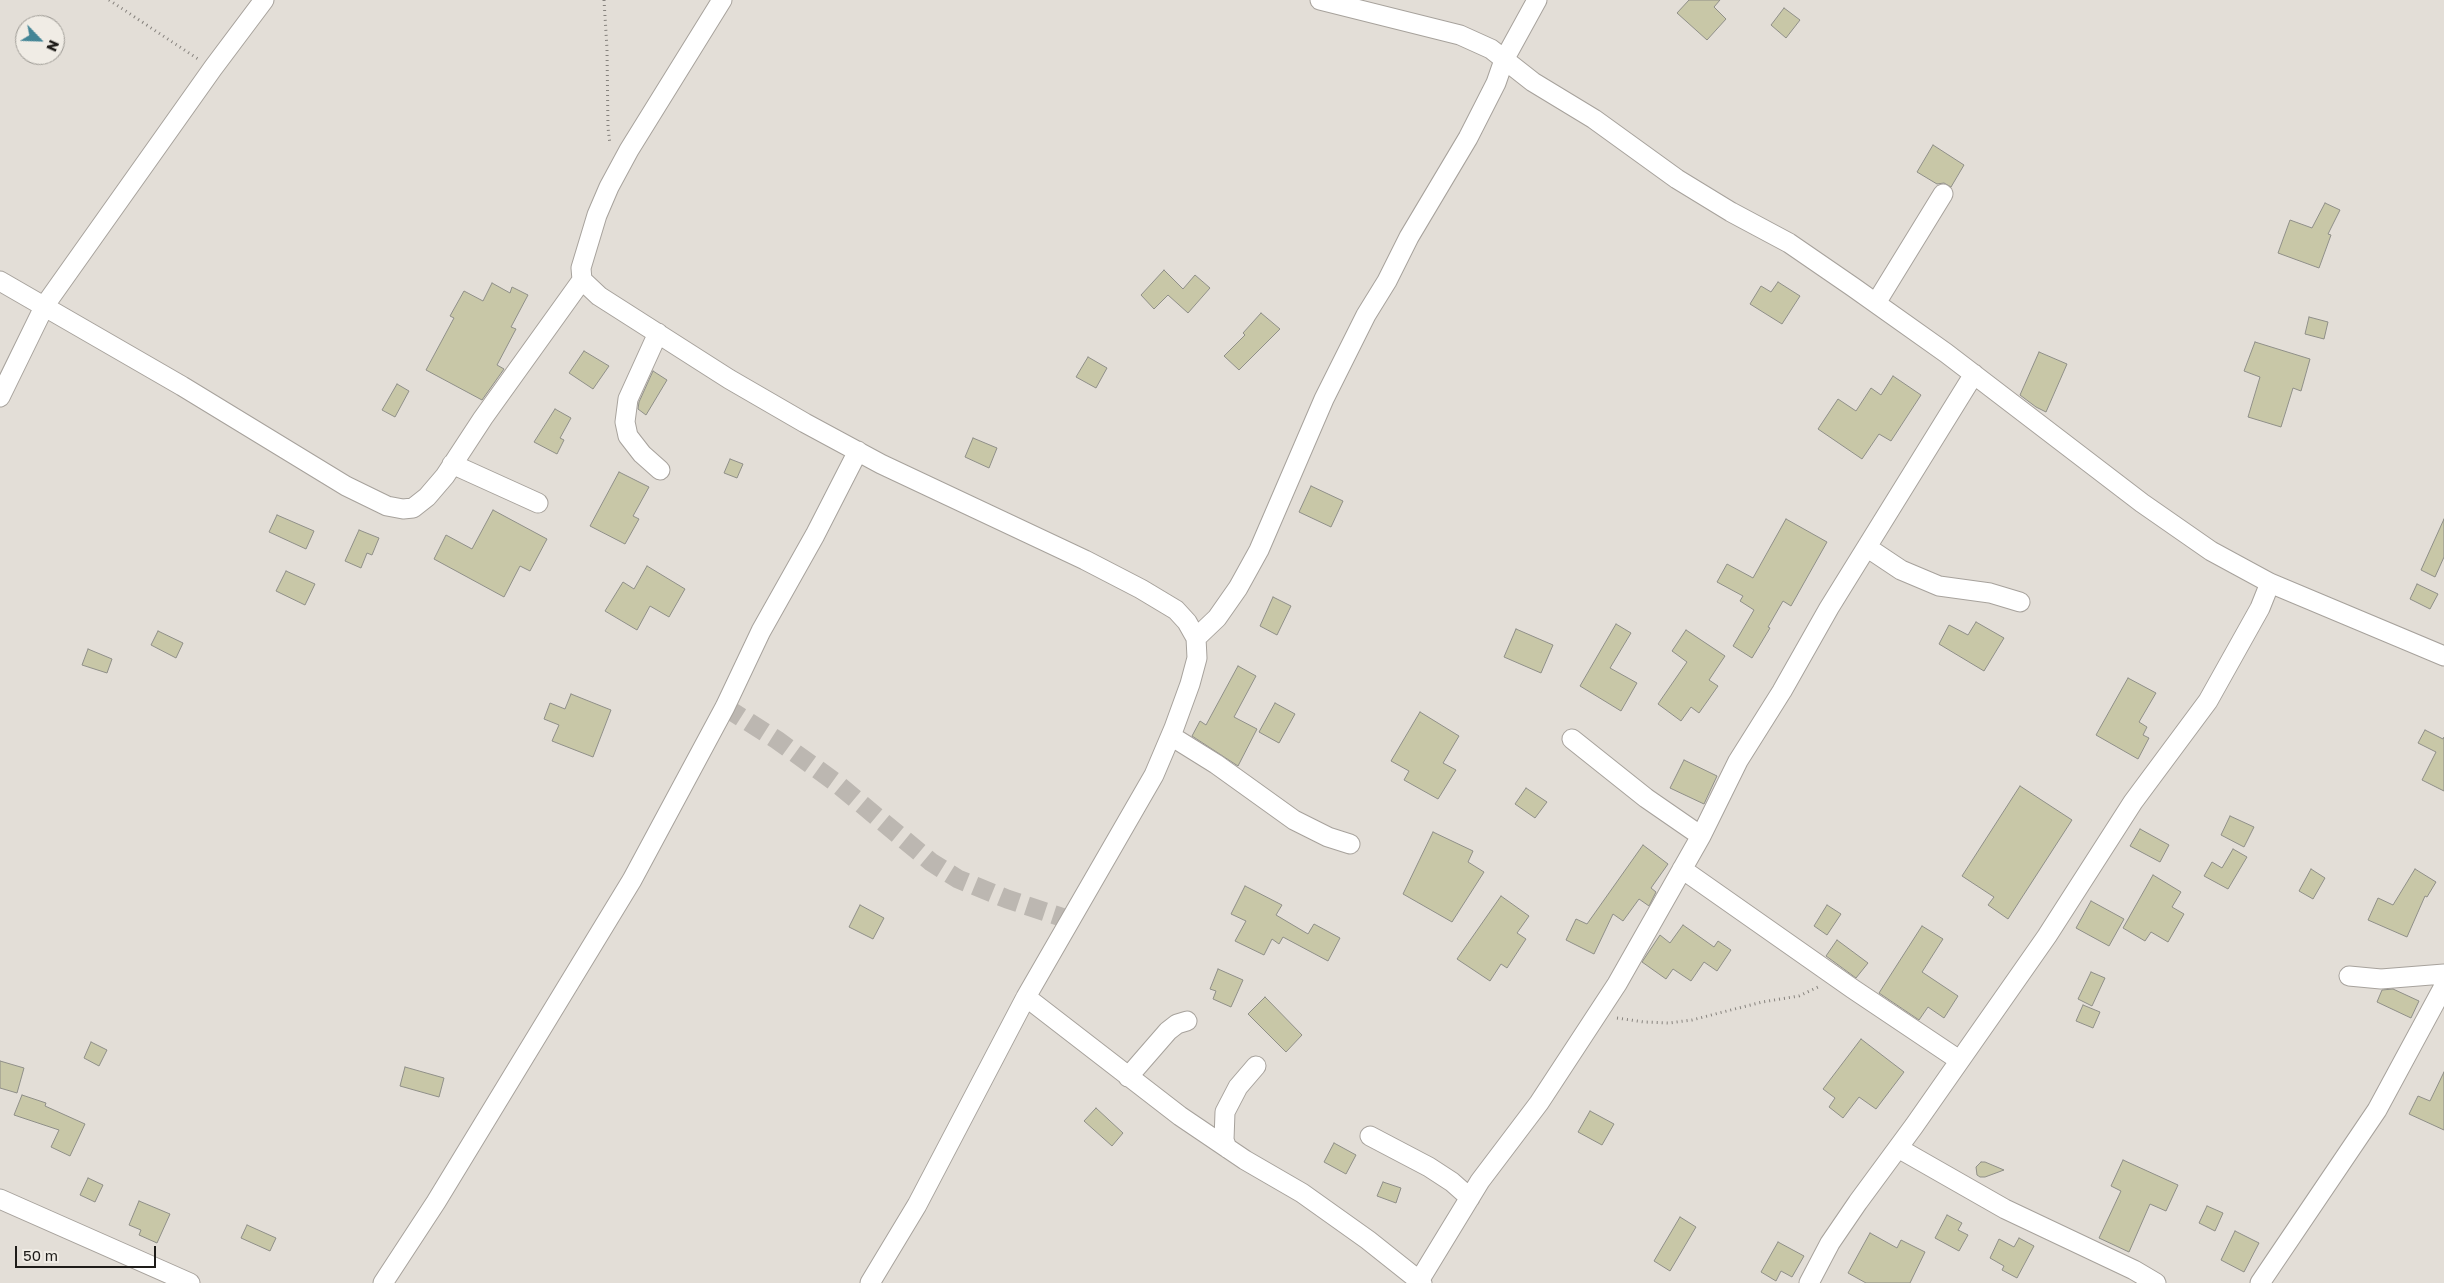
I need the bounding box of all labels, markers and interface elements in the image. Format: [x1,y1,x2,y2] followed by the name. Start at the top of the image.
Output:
[15,15,65,65] north arrow
[43,38,63,54] text: N
[18,1236,159,1268] scale bar
[23,1246,58,1264] text: 50 m

